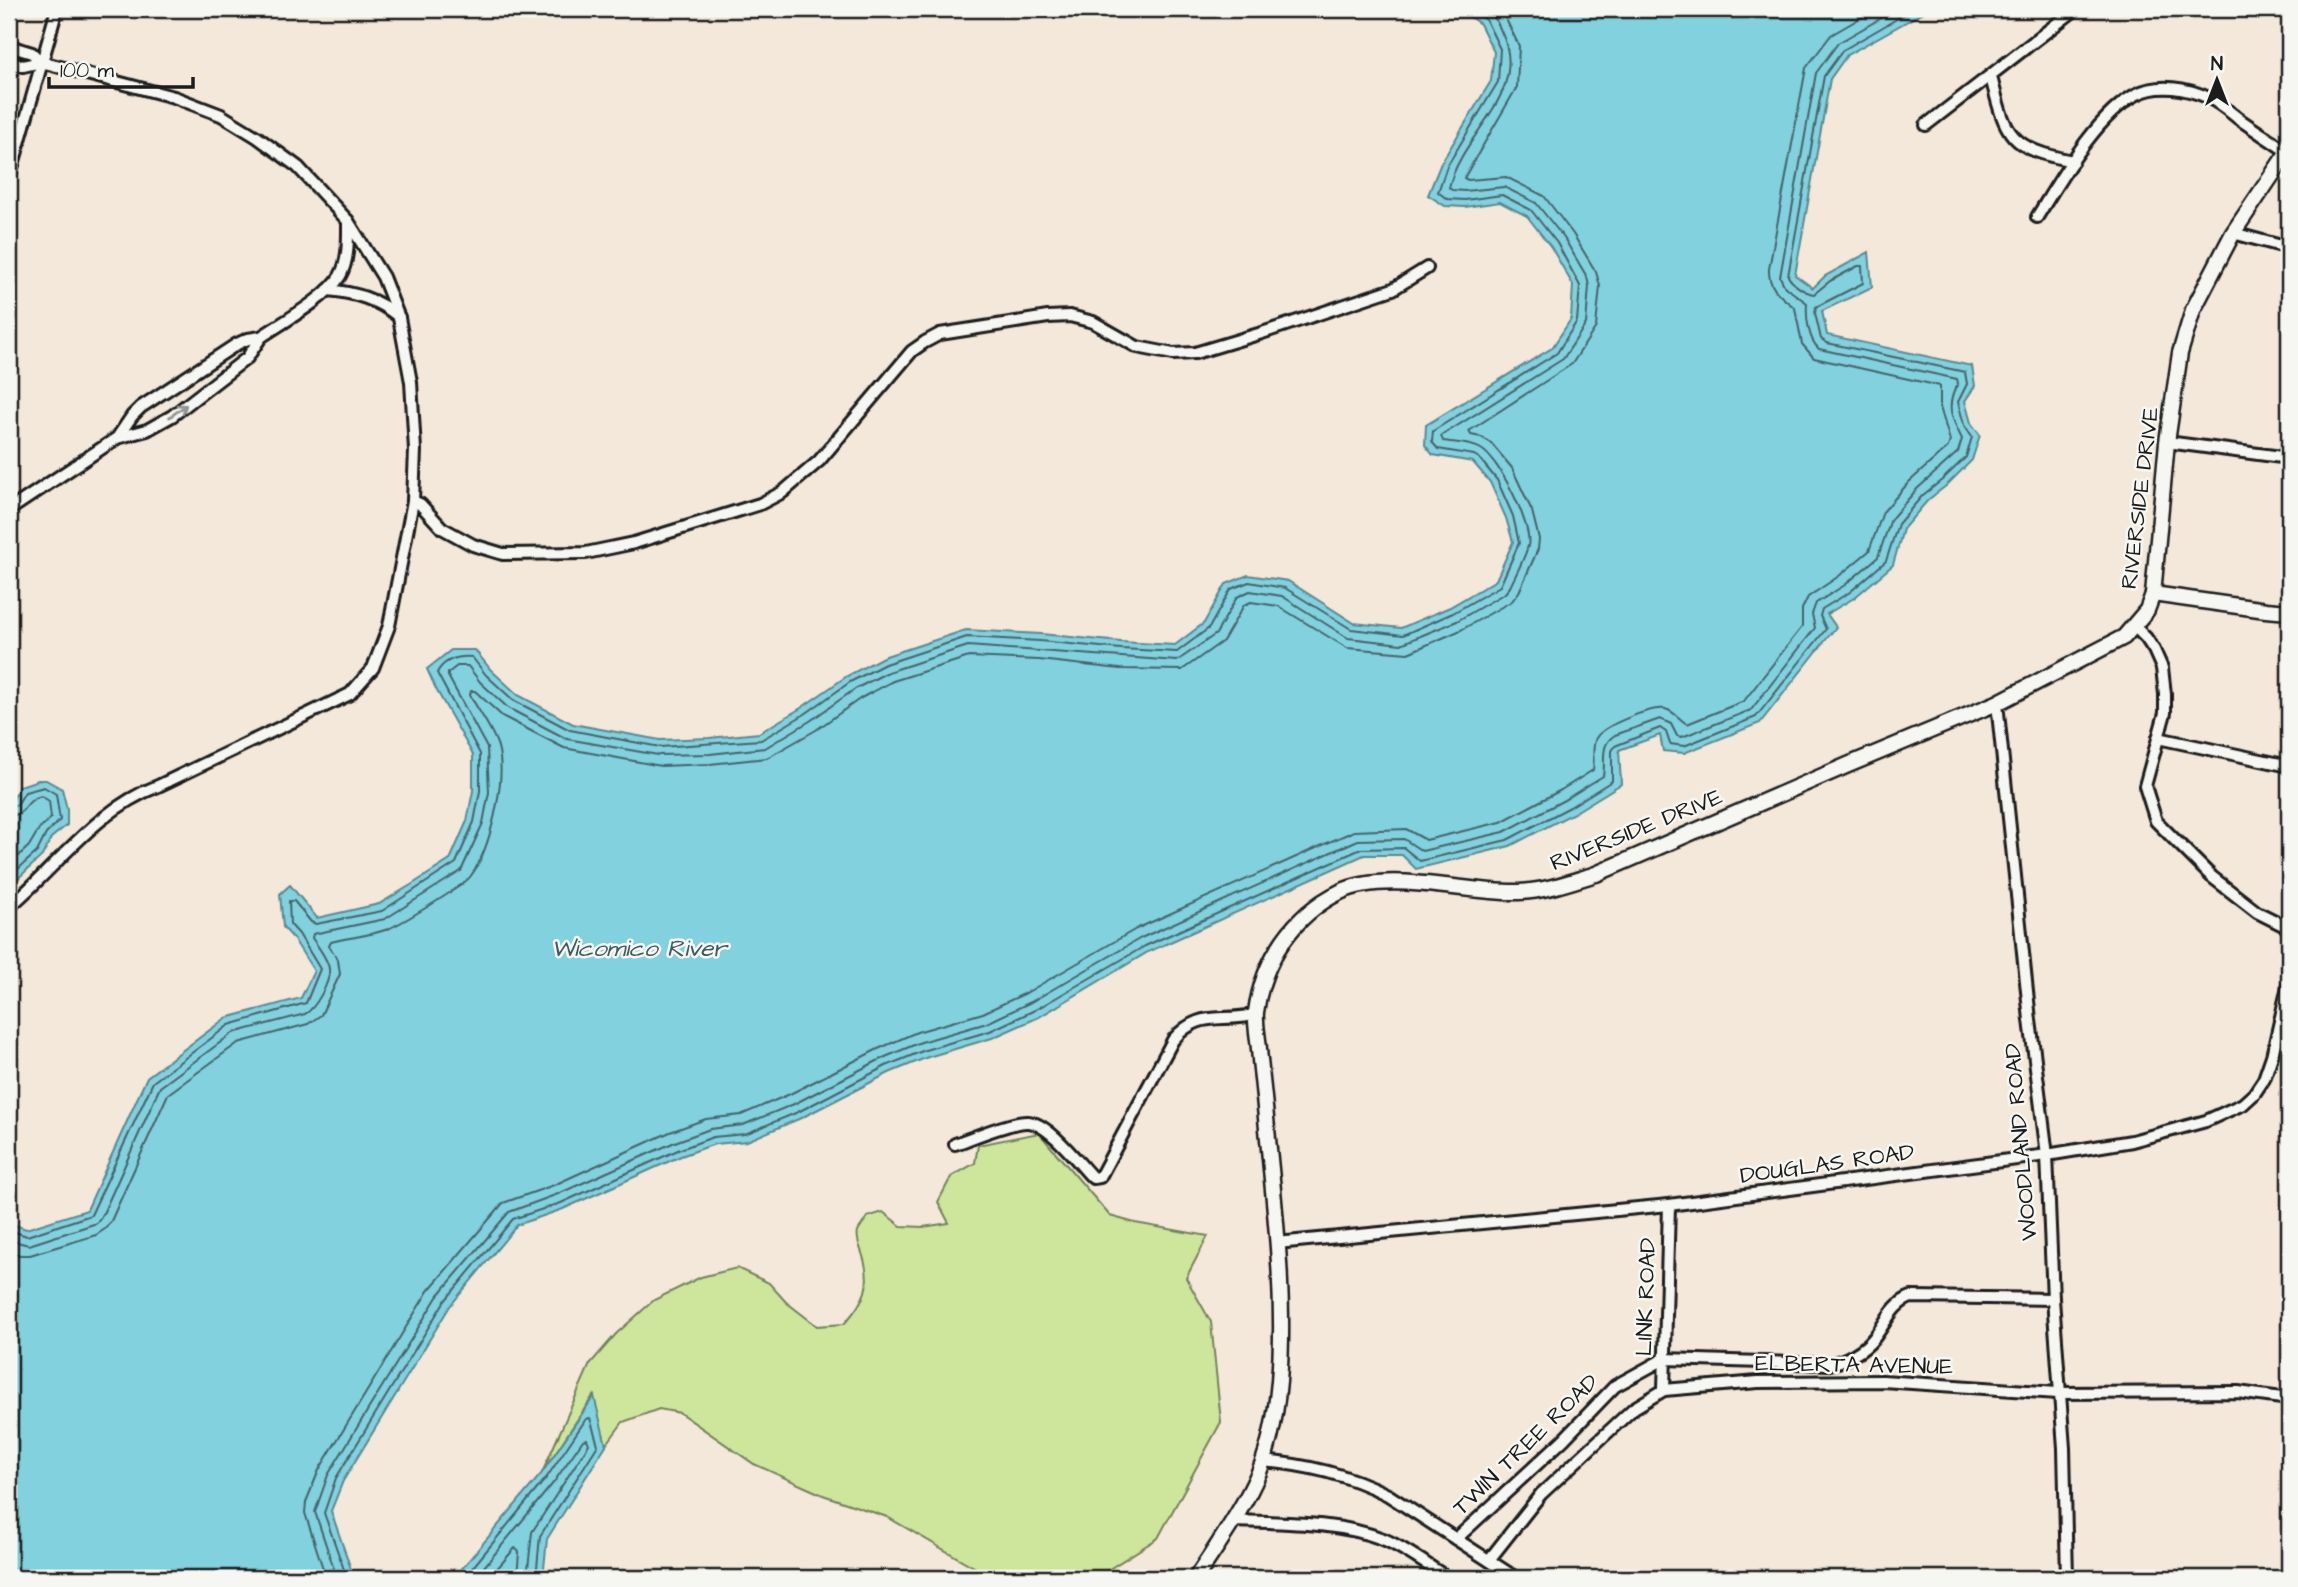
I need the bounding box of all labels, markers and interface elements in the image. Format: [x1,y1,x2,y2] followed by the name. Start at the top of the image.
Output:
[49,46,192,90] scale bar
[2182,46,2252,116] north arrow
[2211,51,2223,78] text: N
[60,56,115,85] text: 100 m
[168,404,187,418] one-way arrow
[2113,405,2167,591] street label: RIVERSIDE DRIVE
[1545,781,1728,879] street label: RIVERSIDE DRIVE
[552,932,729,966] water label: Wicomico River
[1996,1042,2046,1242] street label: WOODLAND ROAD
[1738,1136,1916,1192] street label: DOUGLAS ROAD
[1628,1237,1664,1357] street label: LINK ROAD
[1755,1347,1954,1383] street label: ELBERTA AVENUE
[1446,1367,1606,1523] street label: TWIN TREE ROAD

